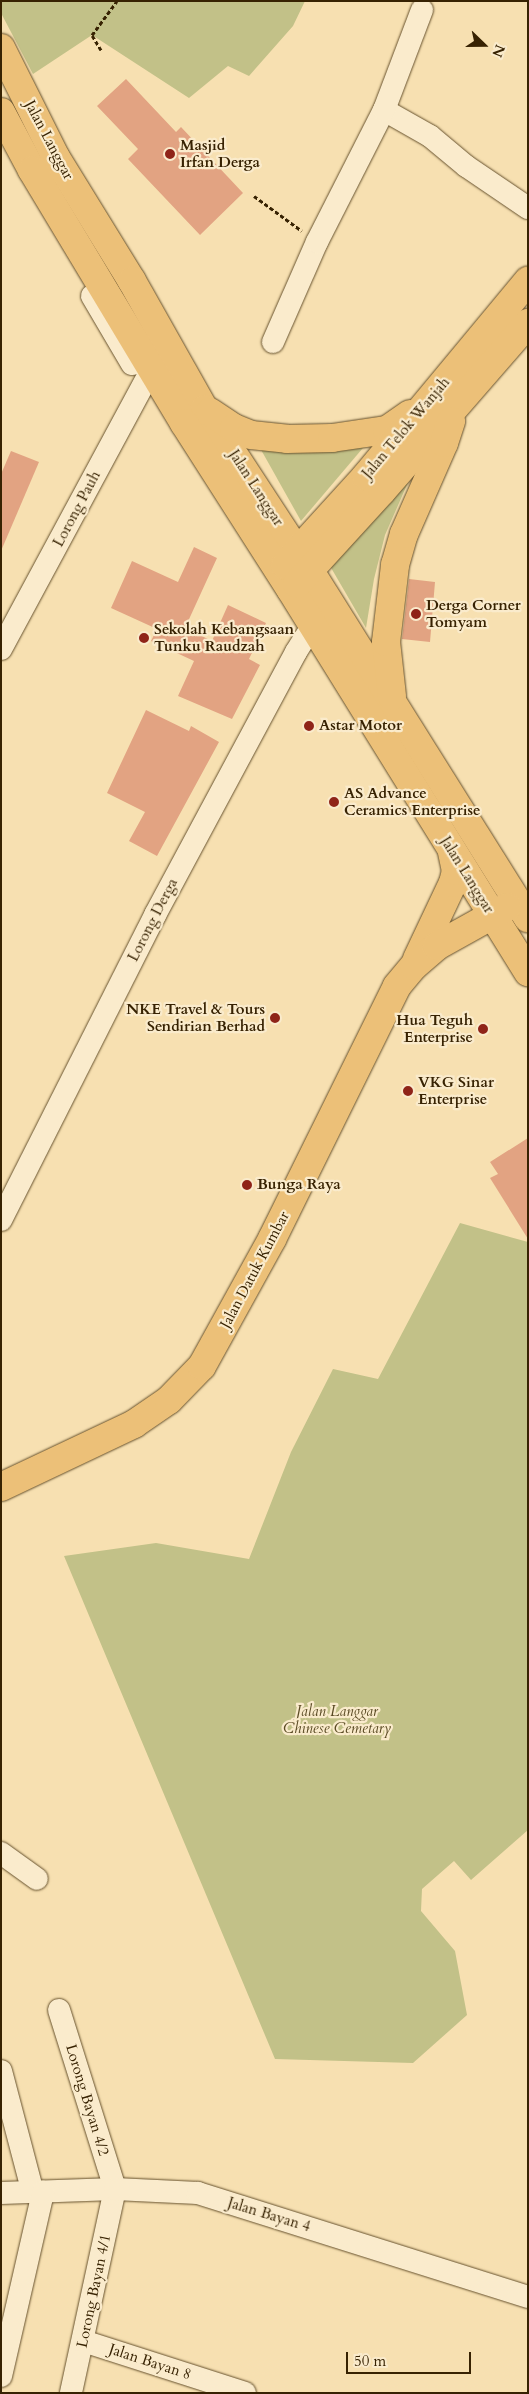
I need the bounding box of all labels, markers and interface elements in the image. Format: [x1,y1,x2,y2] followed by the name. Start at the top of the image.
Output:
[459,20,509,70] north arrow
[487,42,509,60] text: N
[21,97,77,183] street label: Jalan Langgar
[180,136,260,171] place label: Masjid Irfan Derga
[164,148,176,160] marker: Masjid Irfan Derga
[358,374,454,482] street label: Jalan Telok Wanjah
[225,447,287,529] street label: Jalan Langgar
[49,468,105,550] street label: Lorong Pauh
[426,596,521,631] place label: Derga Corner Tomyam
[410,608,422,620] marker: Derga Corner Tomyam
[154,620,294,655] place label: Sekolah Kebangsaan Tunku Raudzah
[138,632,150,644] marker: Sekolah Kebangsaan Tunku Raudzah
[319,717,402,735] place label: Astar Motor
[303,720,315,732] marker: Astar Motor
[344,784,480,819] place label: AS Advance Ceramics Enterprise
[328,796,340,808] marker: AS Advance Ceramics Enterprise
[436,833,498,917] street label: Jalan Langgar
[124,875,182,965] street label: Lorong Derga
[126,1000,265,1035] place label: NKE Travel & Tours Sendirian Berhad
[396,1011,473,1046] place label: Hua Teguh Enterprise
[269,1012,281,1024] marker: NKE Travel & Tours Sendirian Berhad
[477,1023,489,1035] marker: Hua Teguh Enterprise
[418,1073,494,1108] place label: VKG Sinar Enterprise
[402,1085,414,1097] marker: VKG Sinar Enterprise
[257,1176,341,1194] place label: Bunga Raya
[241,1179,253,1191] marker: Bunga Raya
[216,1208,294,1332] street label: Jalan Datuk Kumbar
[283,1702,391,1737] park label: Jalan Langgar Chinese Cemetary
[61,2042,113,2158] street label: Lorong Bayan 4/2
[225,2194,313,2236] street label: Jalan Bayan 4
[73,2233,115,2349] street label: Lorong Bayan 4/1
[106,2340,194,2384] street label: Jalan Bayan 8
[349,2342,474,2374] scale bar
[354,2351,386,2371] text: 50 m

